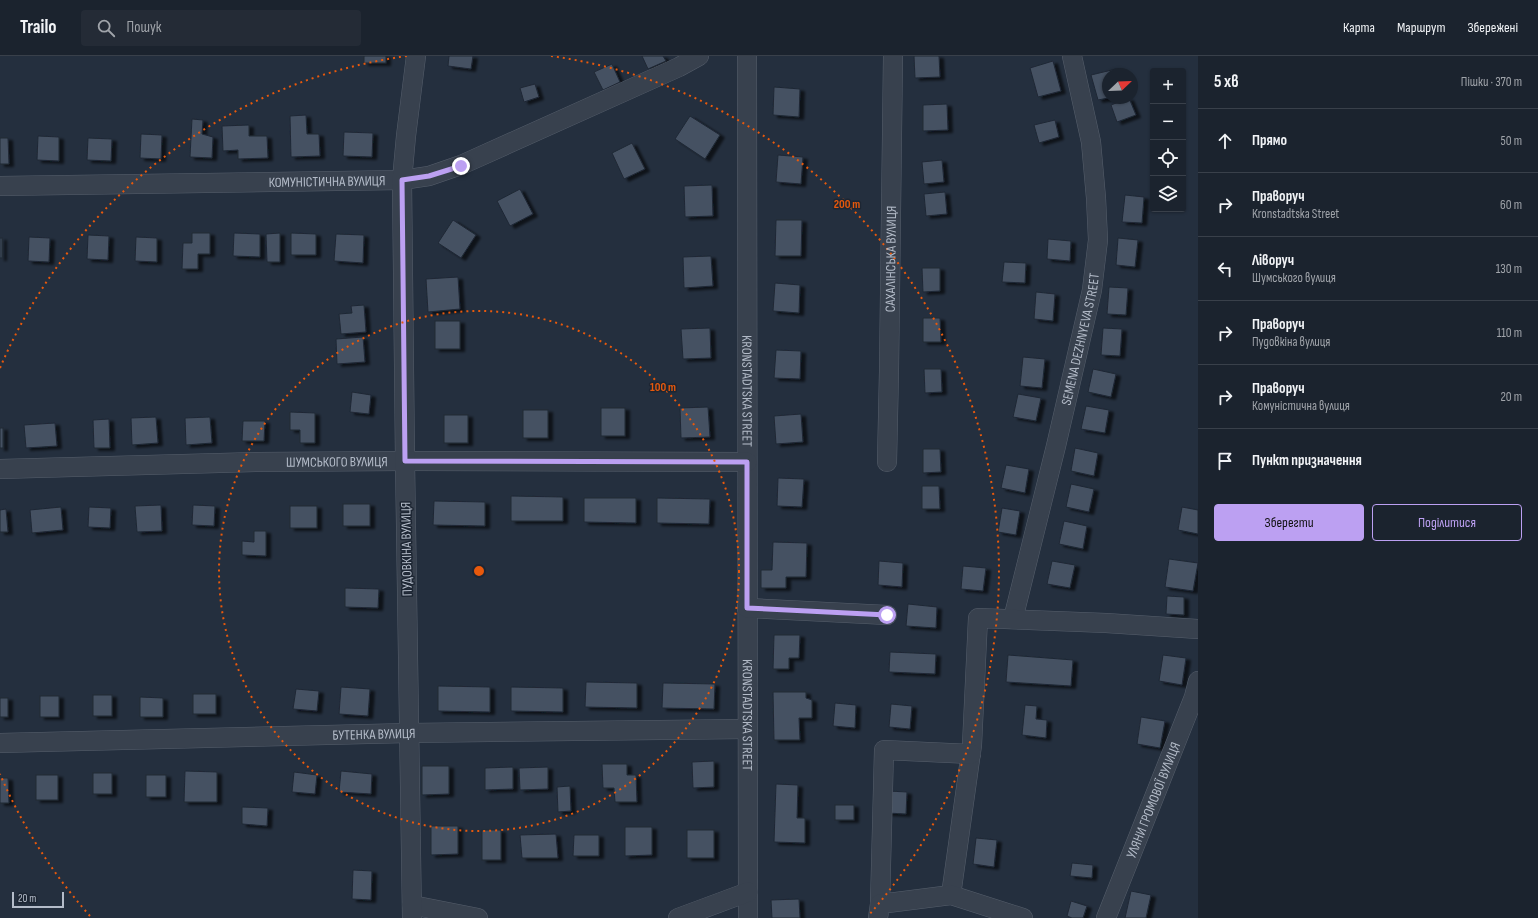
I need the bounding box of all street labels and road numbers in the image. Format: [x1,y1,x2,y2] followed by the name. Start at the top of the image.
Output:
[268,172,385,191] street label: КОМУНІСТИЧНА ВУЛИЦЯ
[882,206,900,312] street label: САХАЛІНСЬКА ВУЛИЦЯ
[1058,272,1103,407] street label: SEMENA DEZHNYEVA STREET
[738,335,755,447] street label: KRONSTADTSKA STREET
[286,453,388,471] street label: ШУМСЬКОГО ВУЛИЦЯ
[397,502,416,596] street label: ПУДОВКІНА ВУЛИЦЯ
[739,659,756,771] street label: KRONSTADTSKA STREET
[332,725,416,744] street label: БУТЕНКА ВУЛИЦЯ
[1123,740,1184,861] street label: УЛЯНИ ГРОМОВОЇ ВУЛИЦЯ

